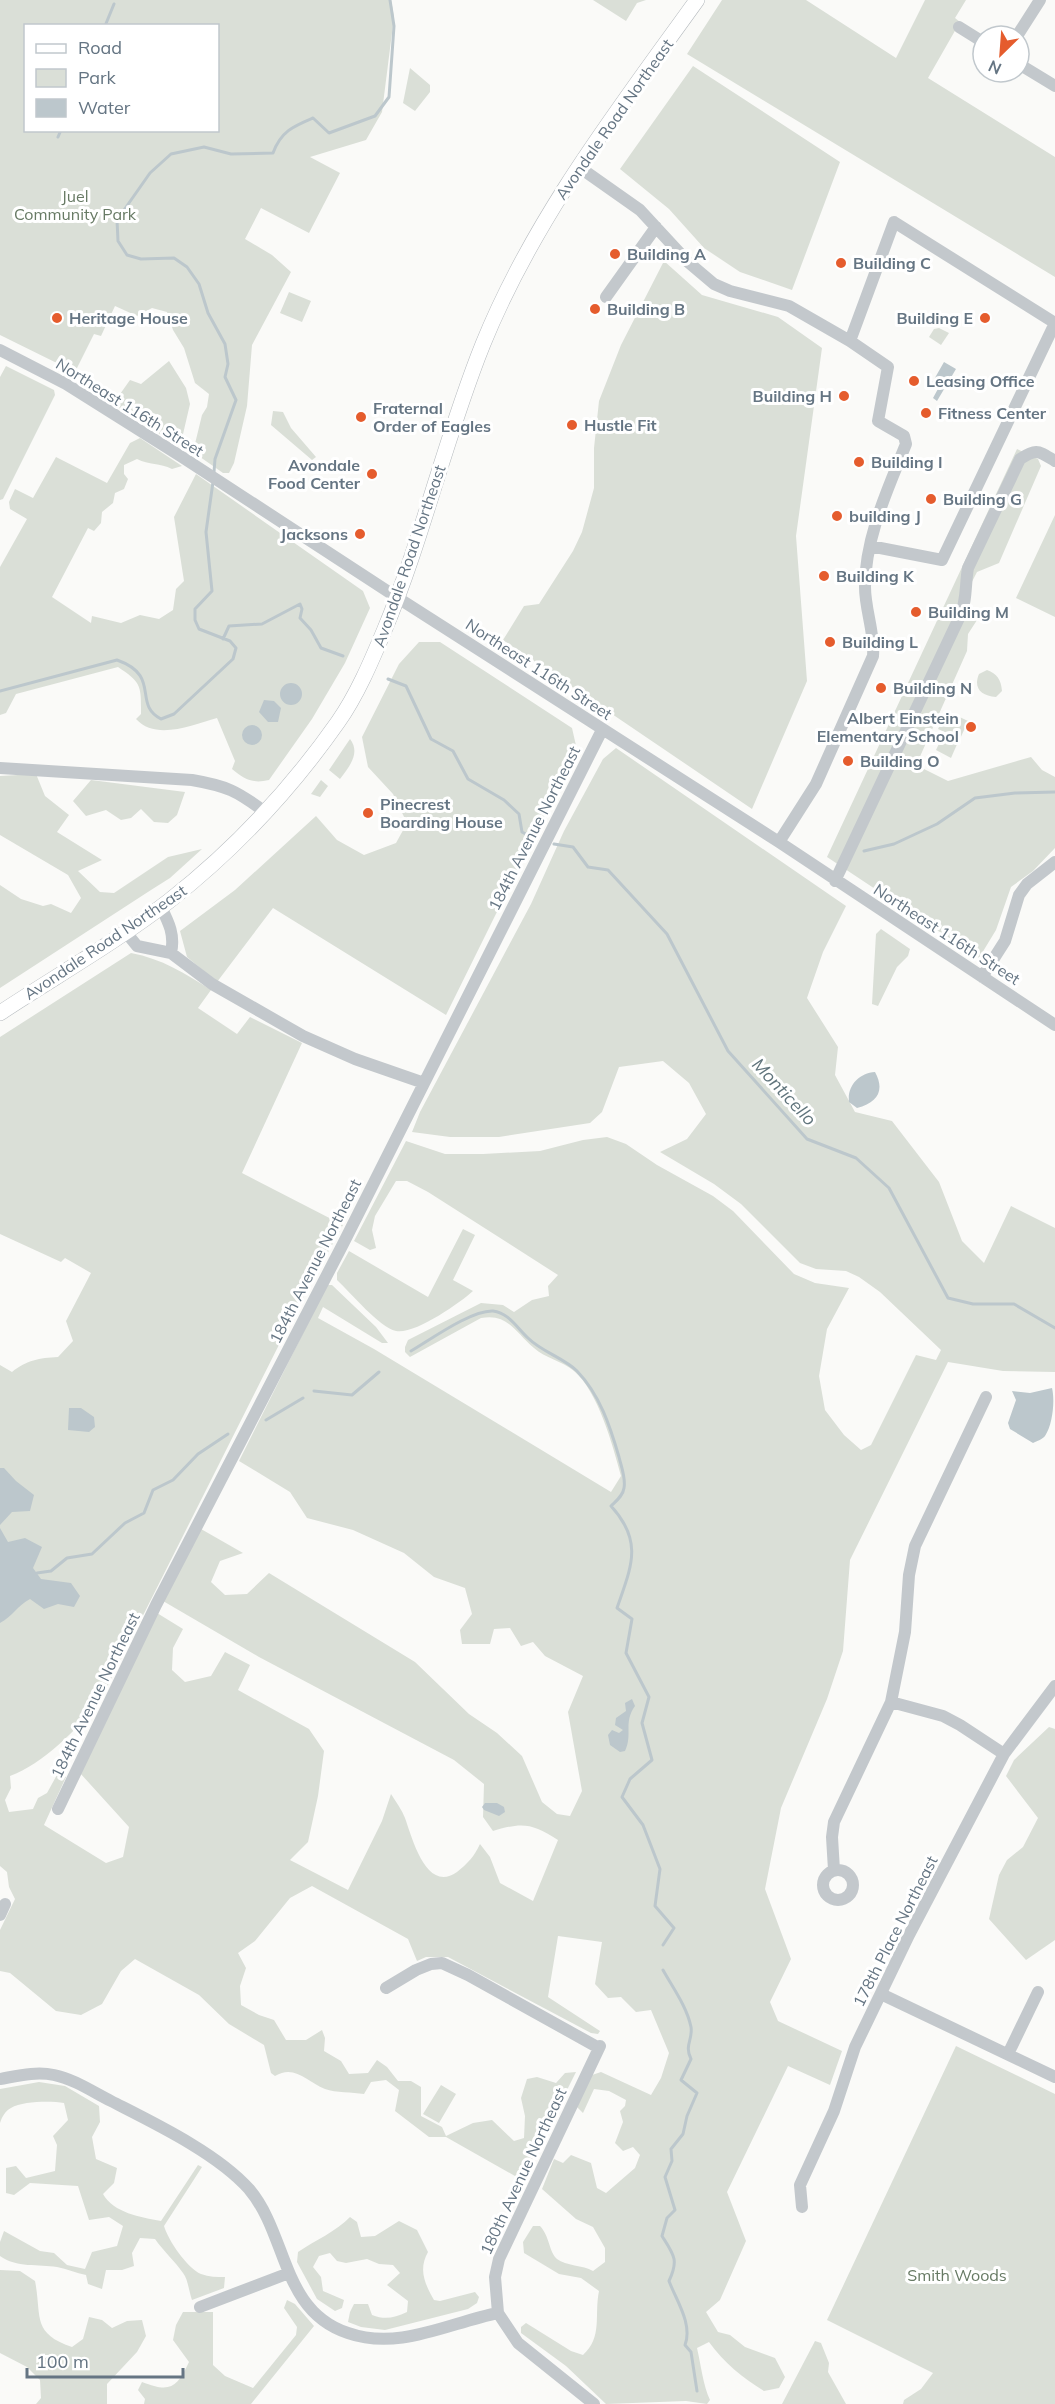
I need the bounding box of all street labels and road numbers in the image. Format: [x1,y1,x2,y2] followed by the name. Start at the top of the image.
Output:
[551,34,677,203] street label: Avondale Road Northeast
[52,353,208,461] street label: Northeast 116th Street
[368,462,450,650] street label: Avondale Road Northeast
[462,614,616,724] street label: Northeast 116th Street
[484,742,584,914] street label: 184th Avenue Northeast
[870,879,1024,989] street label: Northeast 116th Street
[20,880,190,1004] street label: Avondale Road Northeast
[265,1175,365,1347] street label: 184th Avenue Northeast
[46,1609,144,1781] street label: 184th Avenue Northeast
[848,1852,942,2010] street label: 178th Place Northeast
[475,2084,571,2258] street label: 180th Avenue Northeast

